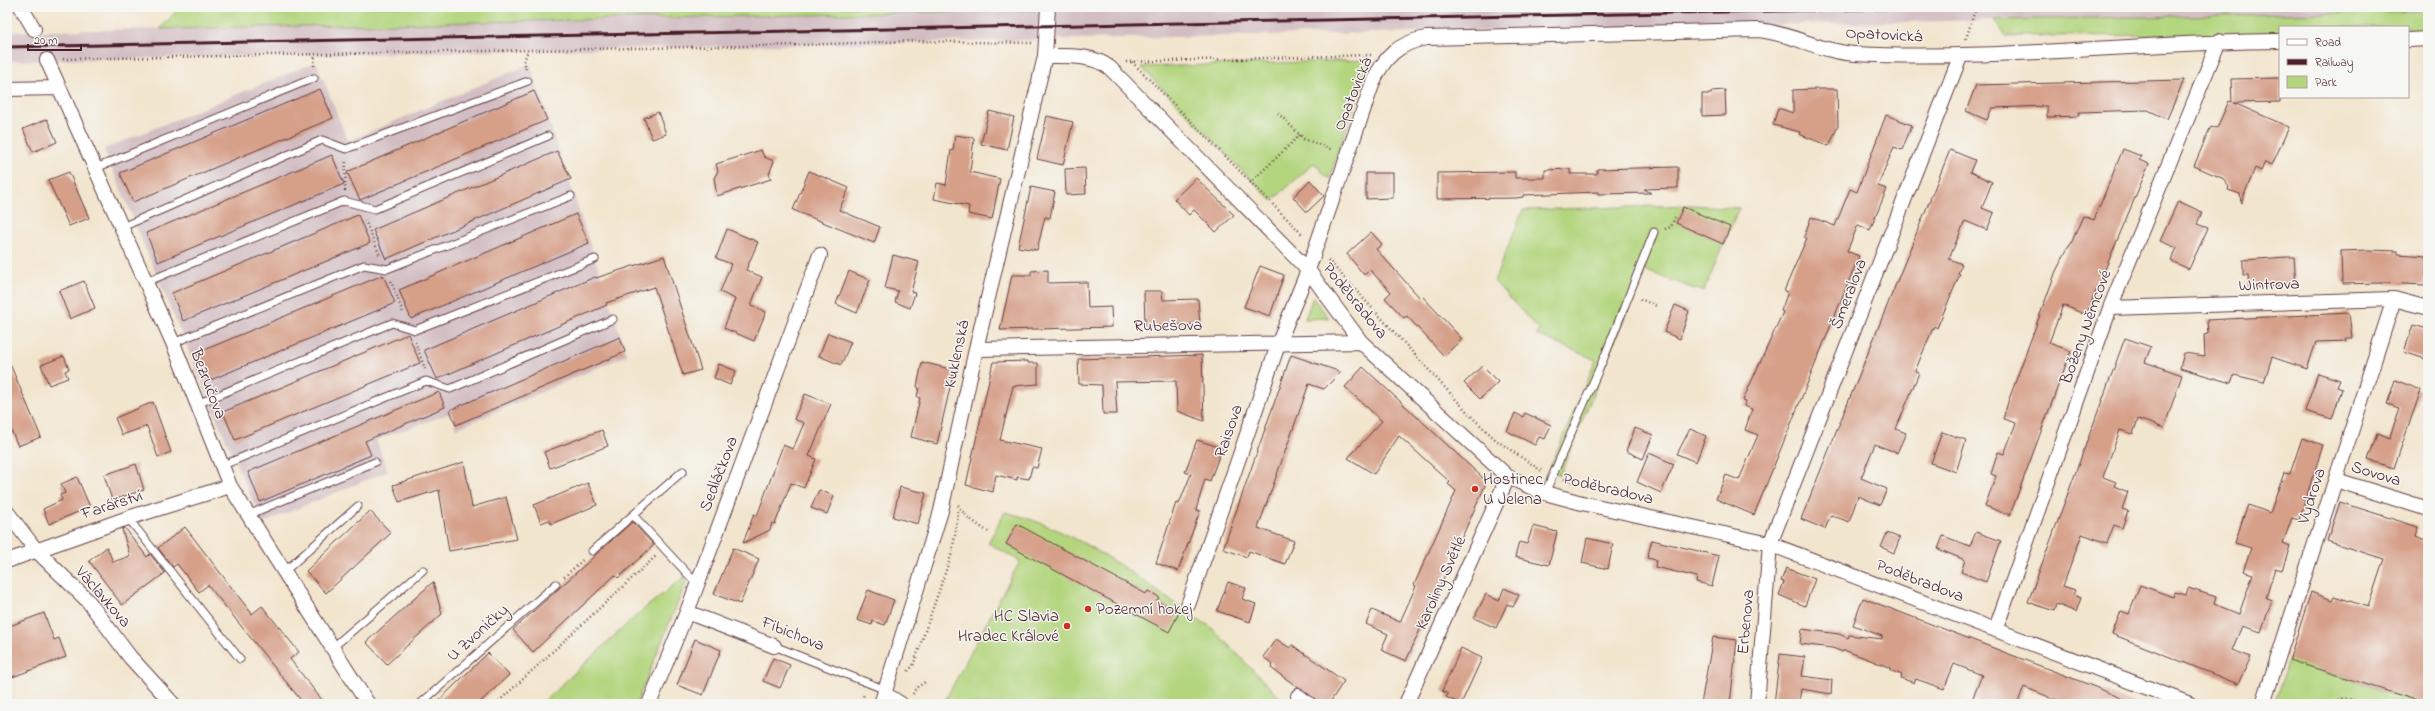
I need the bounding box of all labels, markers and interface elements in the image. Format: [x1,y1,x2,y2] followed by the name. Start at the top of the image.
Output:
[1845,20,1924,50] street label: Opatovická
[28,26,81,52] scale bar
[2279,26,2409,98] legend
[34,32,57,50] text: 20 m
[2315,34,2341,52] text: Road
[1327,53,1379,135] street label: Opatovická
[2315,54,2354,73] text: Railway
[2315,74,2337,92] text: Park
[1824,255,1874,333] street label: Šmeralova
[1316,257,1394,345] street label: Poděbradova
[2053,266,2119,389] street label: Boženy Němcové
[2238,271,2300,299] street label: Wintrova
[1133,313,1203,339] street label: Rubešova
[938,317,976,390] street label: Kuklenská
[183,344,233,423] street label: Bezručova
[1208,401,1250,461] street label: Raisova
[693,433,745,515] street label: Sedláčkova
[2348,455,2404,493] street label: Sovova
[2291,465,2334,528] street label: Vydrova
[1560,466,1656,512] street label: Poděbradova
[1483,467,1543,512] place label: Hostinec U Jelena
[77,483,146,527] street label: Farářství
[1470,484,1480,494] marker: Hostinec U Jelena
[1409,532,1474,634] street label: Karoliny Světlé
[1872,553,1968,609] street label: Poděbradova
[68,560,137,633] street label: Václavkova
[1731,588,1761,656] street label: Erbenova
[1096,597,1193,622] place label: Pozemní hokej
[441,598,515,668] street label: U Zvoničky
[958,604,1059,649] place label: HC Slavia Hradec Králové
[1083,604,1093,614] marker: Pozemní hokej
[757,610,828,658] street label: Fibichova
[1062,621,1072,631] marker: HC Slavia Hradec Králové

